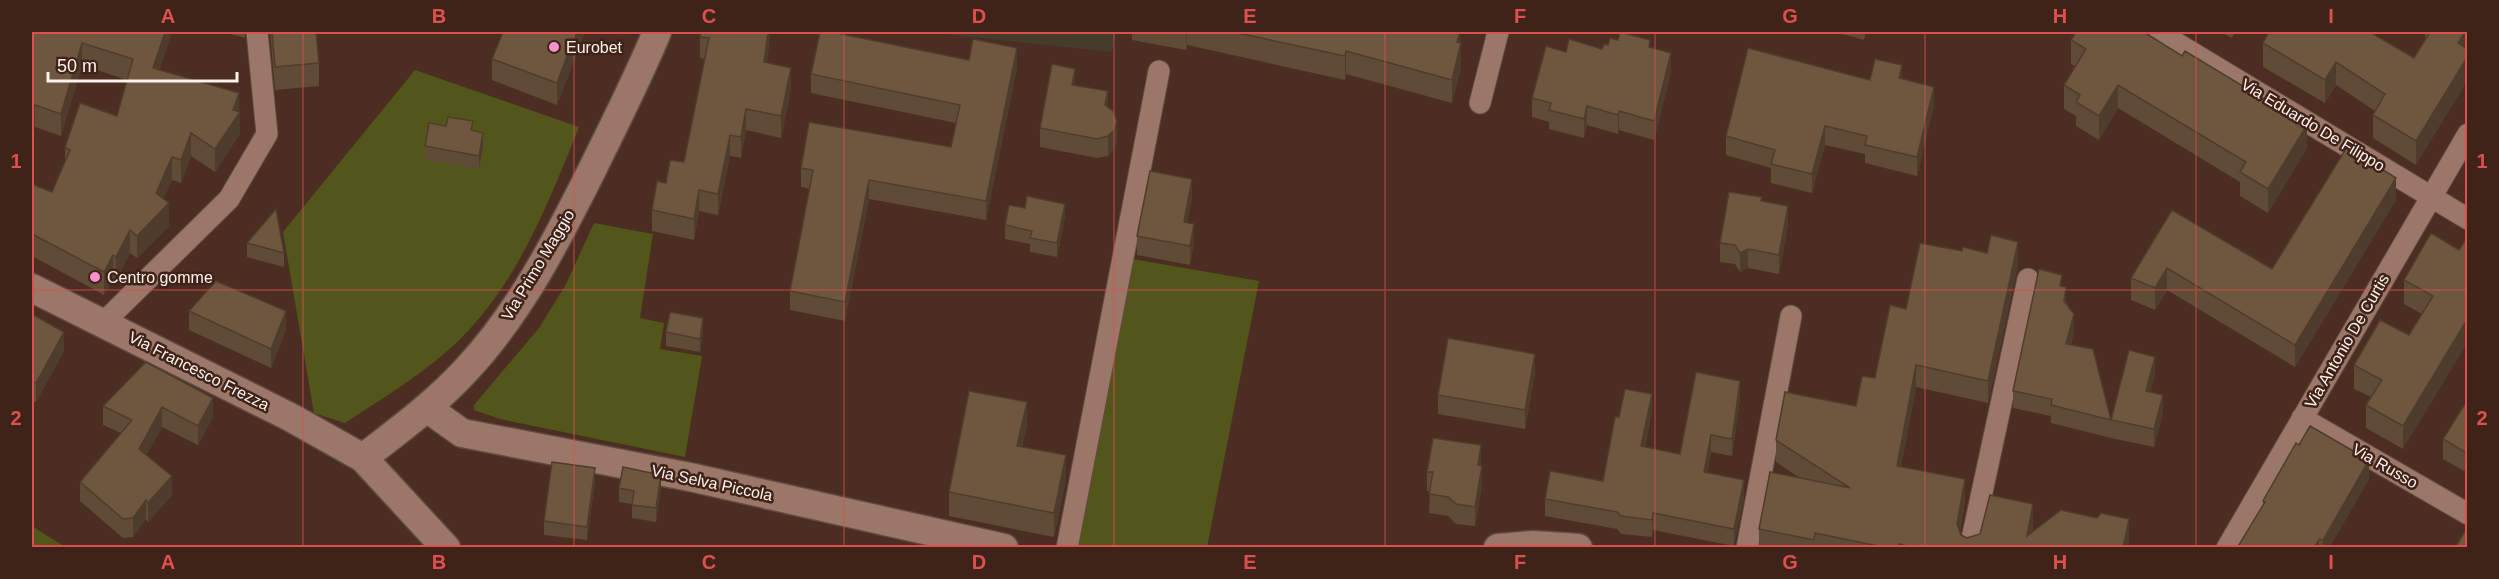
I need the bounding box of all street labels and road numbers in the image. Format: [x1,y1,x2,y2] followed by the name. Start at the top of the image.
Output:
[2238,75,2388,175] street label: Via Eduardo De Filippo
[498,207,578,323] street label: Via Primo Maggio
[2302,271,2392,411] street label: Via Antonio De Curtis
[126,328,272,414] street label: Via Francesco Frezza
[2349,440,2421,492] street label: Via Russo
[650,462,774,504] street label: Via Selva Piccola

